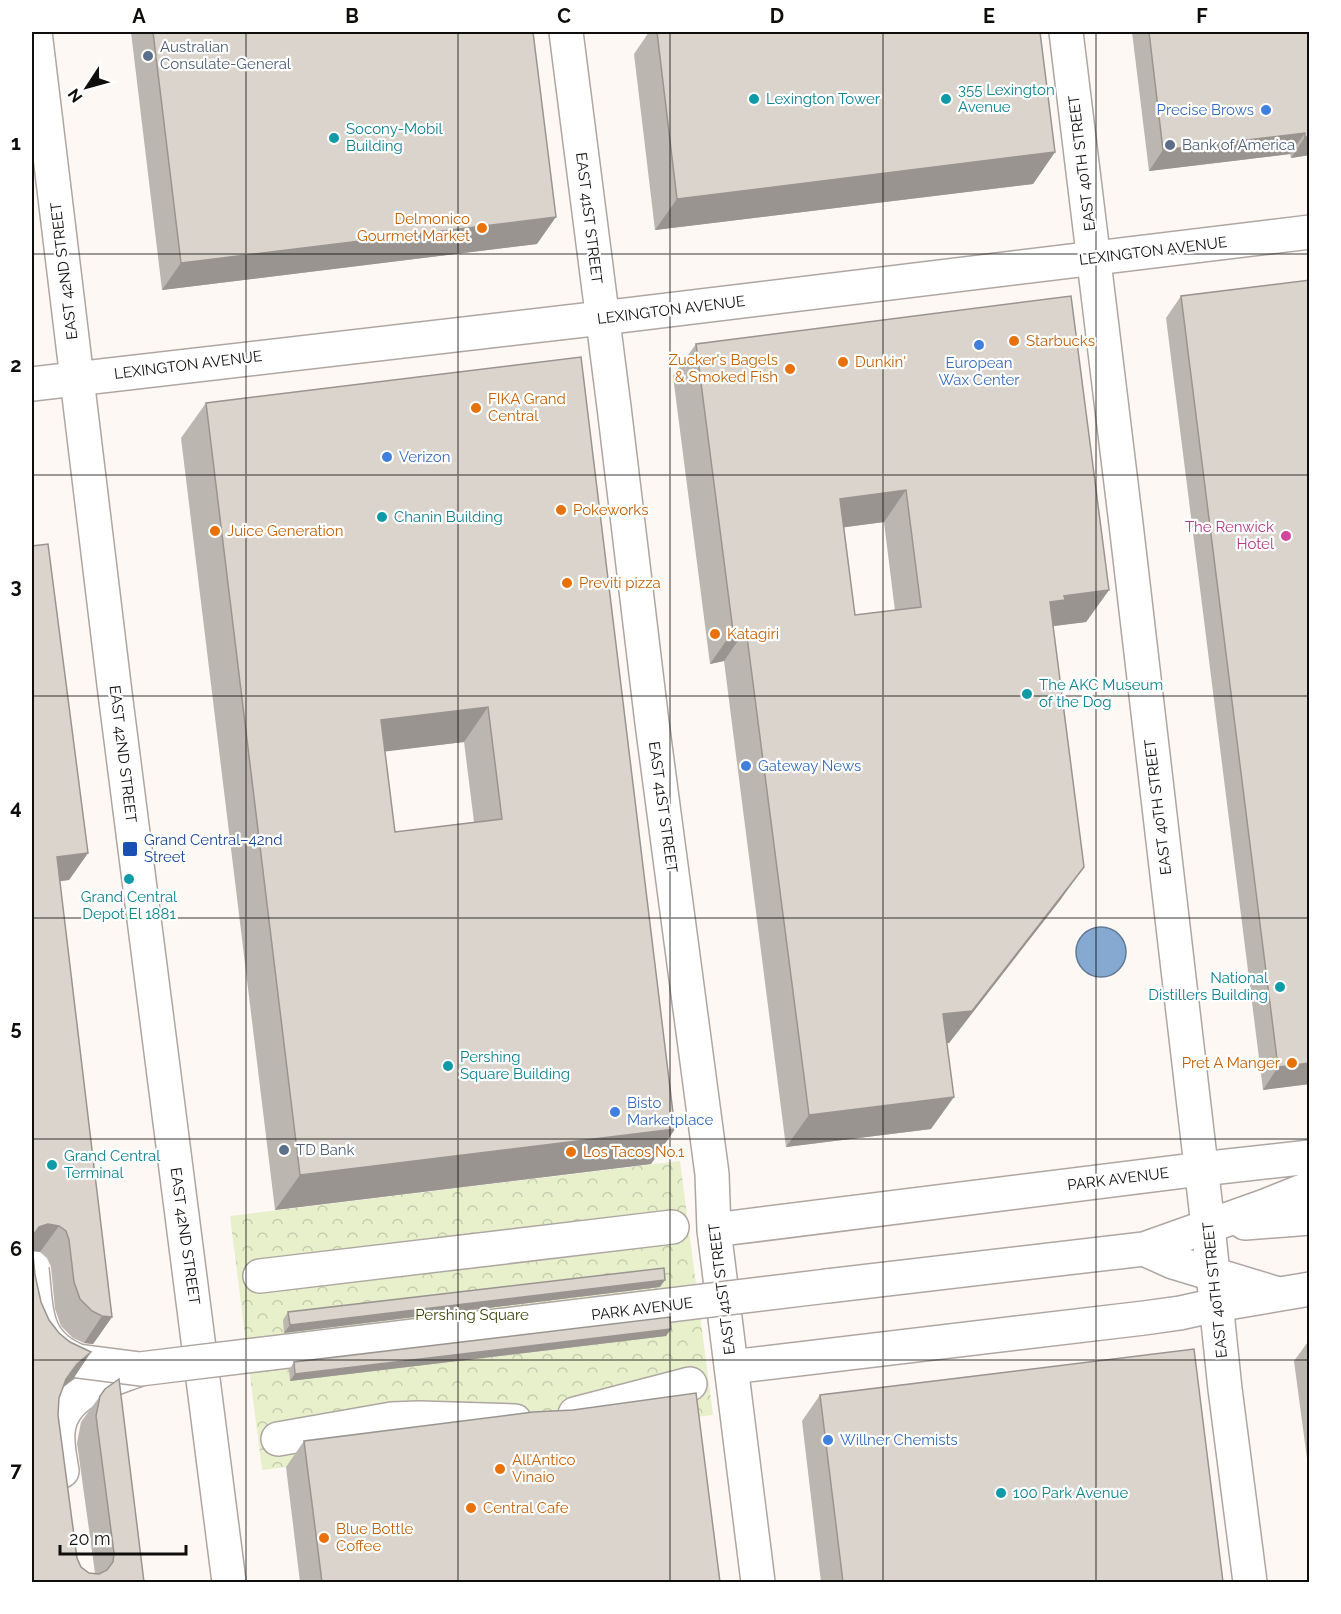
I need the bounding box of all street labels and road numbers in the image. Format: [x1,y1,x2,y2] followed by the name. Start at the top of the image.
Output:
[1065,94,1099,232] street label: EAST 40TH STREET
[572,151,606,285] street label: EAST 41ST STREET
[47,201,81,341] street label: EAST 42ND STREET
[1078,233,1228,269] street label: LEXINGTON AVENUE
[596,292,746,328] street label: LEXINGTON AVENUE
[113,347,263,383] street label: LEXINGTON AVENUE
[106,684,140,824] street label: EAST 42ND STREET
[1141,738,1175,876] street label: EAST 40TH STREET
[645,740,681,874] street label: EAST 41ST STREET
[1066,1164,1170,1194] street label: PARK AVENUE
[166,1166,204,1306] street label: EAST 42ND STREET
[1199,1221,1231,1359] street label: EAST 40TH STREET
[705,1222,739,1356] street label: EAST 41ST STREET
[590,1294,694,1324] street label: PARK AVENUE

